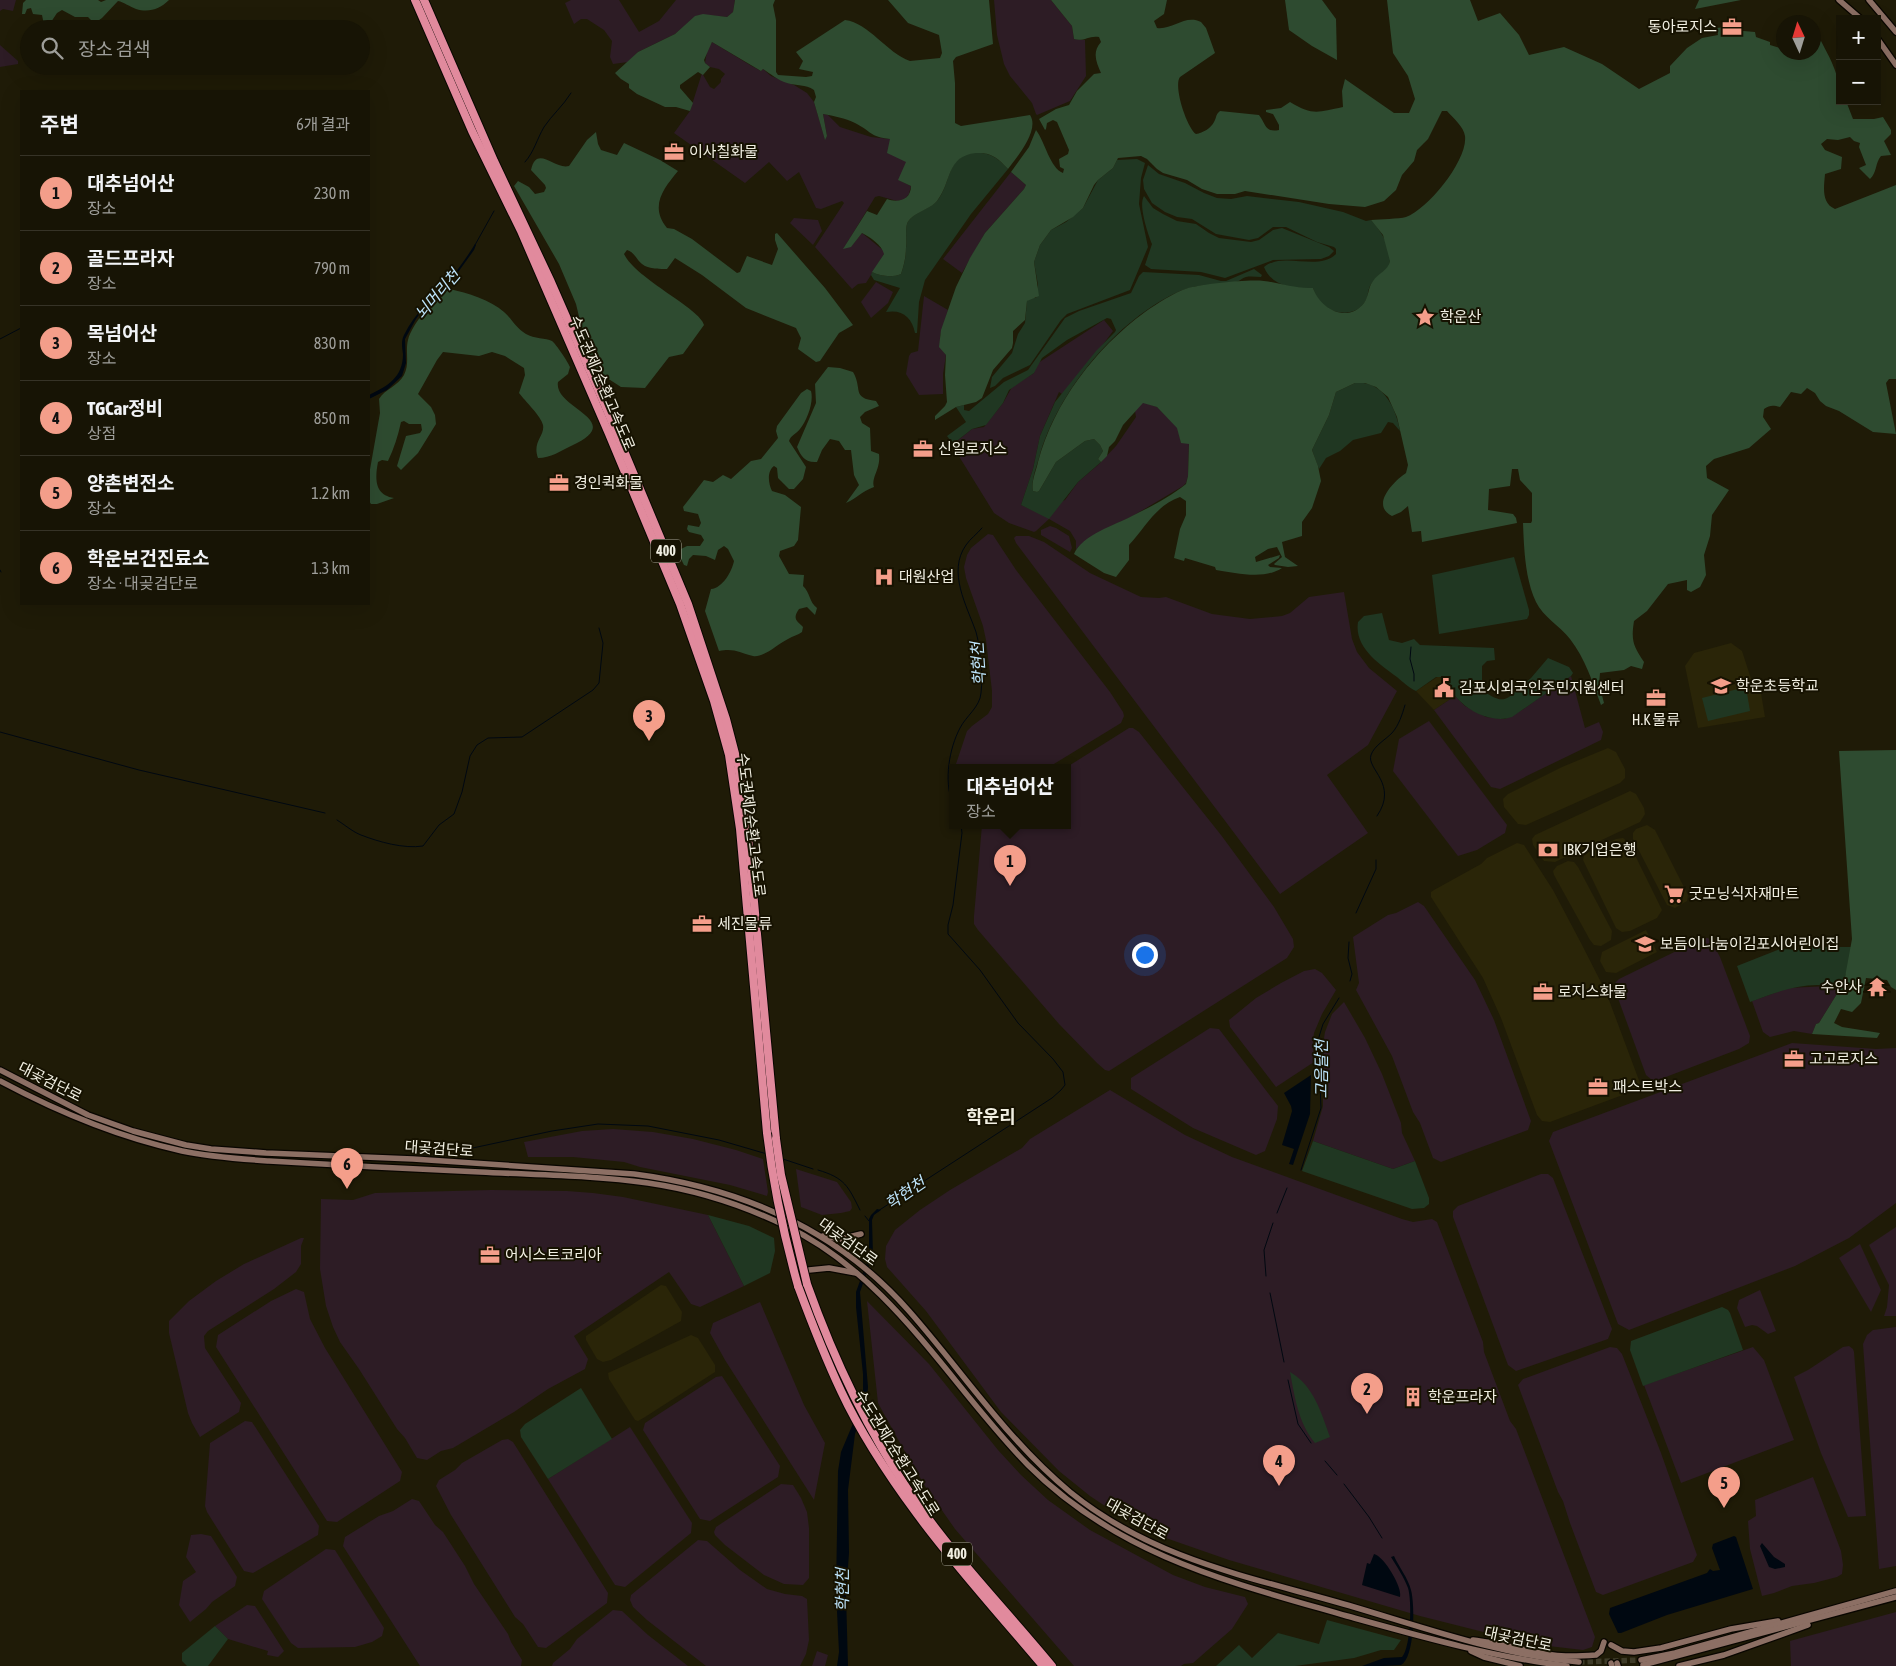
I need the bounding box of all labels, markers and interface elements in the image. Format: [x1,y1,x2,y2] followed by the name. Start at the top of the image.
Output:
[1776,15,1821,60] north arrow
[1836,15,1881,105] map controls
[1836,15,1881,60] button: +
[1721,16,1743,38] office icon: 동아로지스
[1648,18,1717,35] place label: 동아로지스
[20,20,370,75] search box
[38,34,66,62] icon: search
[78,38,151,60] text: 장소 검색
[1836,60,1881,105] button: −
[40,112,79,136] text: 주변
[296,115,350,133] text: 6개 결과
[663,141,685,163] office icon: 이사칠화물
[689,143,758,160] place label: 이사칠화물
[87,172,174,194] text: 대추넘어산
[52,184,60,202] text: 1
[314,184,350,202] text: 230 m
[87,199,116,217] text: 장소
[87,247,174,269] text: 골드프라자
[52,259,60,277] text: 2
[314,259,350,277] text: 790 m
[411,264,465,322] water label: 뇌머리천
[87,274,116,292] text: 장소
[1414,306,1436,328] place icon: 학운산
[1440,308,1482,325] place label: 학운산
[566,313,639,453] street label: 수도권제2순환고속도로
[87,322,157,344] text: 목넘어산
[52,334,60,352] text: 3
[314,334,350,352] text: 830 m
[87,349,116,367] text: 장소
[87,397,163,419] text: TGCar정비
[52,409,60,427] text: 4
[314,409,350,427] text: 850 m
[87,424,116,442] text: 상점
[912,438,934,460] office icon: 신일로지스
[938,440,1007,457] place label: 신일로지스
[87,472,174,494] text: 양촌변전소
[548,472,570,494] office icon: 경인퀵화물
[574,474,643,491] place label: 경인퀵화물
[52,484,60,502] text: 5
[311,484,350,502] text: 1.2 km
[87,499,116,517] text: 장소
[651,540,681,562] road number: 400
[87,547,209,569] text: 학운보건진료소
[52,559,60,577] text: 6
[311,559,350,577] text: 1.3 km
[873,566,895,588] hospital icon: 대원산업
[899,568,954,585] place label: 대원산업
[87,574,198,592] text: 장소 · 대곶검단로
[967,639,989,687] water label: 학현천
[1710,675,1732,697] school or university icon: 학운초등학교
[1433,677,1455,699] public building icon: 김포시외국인주민지원센터
[1736,677,1819,694] place label: 학운초등학교
[1459,679,1625,696] place label: 김포시외국인주민지원센터
[1645,687,1667,709] office icon: H.K 물류
[633,700,665,741] pin: 3
[1632,711,1680,728] place label: H.K 물류
[734,752,769,898] street label: 수도권제2순환고속도로
[949,764,1071,829] popup
[966,775,1054,797] text: 대추넘어산
[966,802,996,820] text: 장소
[1537,839,1559,861] bank icon: IBK기업은행
[1563,841,1637,858] place label: IBK기업은행
[994,845,1026,886] pin: 1
[1663,883,1685,905] supermarket icon: 굿모닝식자재마트
[1689,885,1800,902] place label: 굿모닝식자재마트
[691,913,713,935] office icon: 세진물류
[717,915,772,932] place label: 세진물류
[1634,933,1656,955] school or university icon: 보듬이나눔이김포시어린이집
[1660,935,1839,952] place label: 보듬이나눔이김포시어린이집
[1132,942,1158,968] your location
[1866,976,1888,998] temple icon: 수안사
[1821,978,1862,995] place label: 수안사
[1532,981,1554,1003] office icon: 로지스화물
[1558,983,1627,1000] place label: 로지스화물
[1312,1037,1330,1098] water label: 고음달천
[1783,1048,1805,1070] office icon: 고고로지스
[1809,1050,1878,1067] place label: 고고로지스
[16,1058,85,1105] street label: 대곶검단로
[1587,1076,1609,1098] office icon: 패스트박스
[1613,1078,1682,1095] place label: 패스트박스
[966,1106,1016,1127] district label: 학운리
[404,1138,474,1159] street label: 대곶검단로
[331,1148,363,1189] pin: 6
[882,1172,930,1213] water label: 학현천
[815,1214,881,1269] street label: 대곶검단로
[479,1244,501,1266] office icon: 어시스트코리아
[505,1246,602,1263] place label: 어시스트코리아
[1351,1373,1383,1414] pin: 2
[1402,1386,1424,1408] building icon: 학운프라자
[852,1387,943,1519] street label: 수도권제2순환고속도로
[1428,1388,1497,1405] place label: 학운프라자
[1263,1445,1295,1486] pin: 4
[1708,1467,1740,1508] pin: 5
[1103,1494,1172,1543] street label: 대곶검단로
[942,1542,972,1566] road number: 400
[833,1566,851,1612] water label: 학현천
[1483,1623,1554,1654] street label: 대곶검단로

